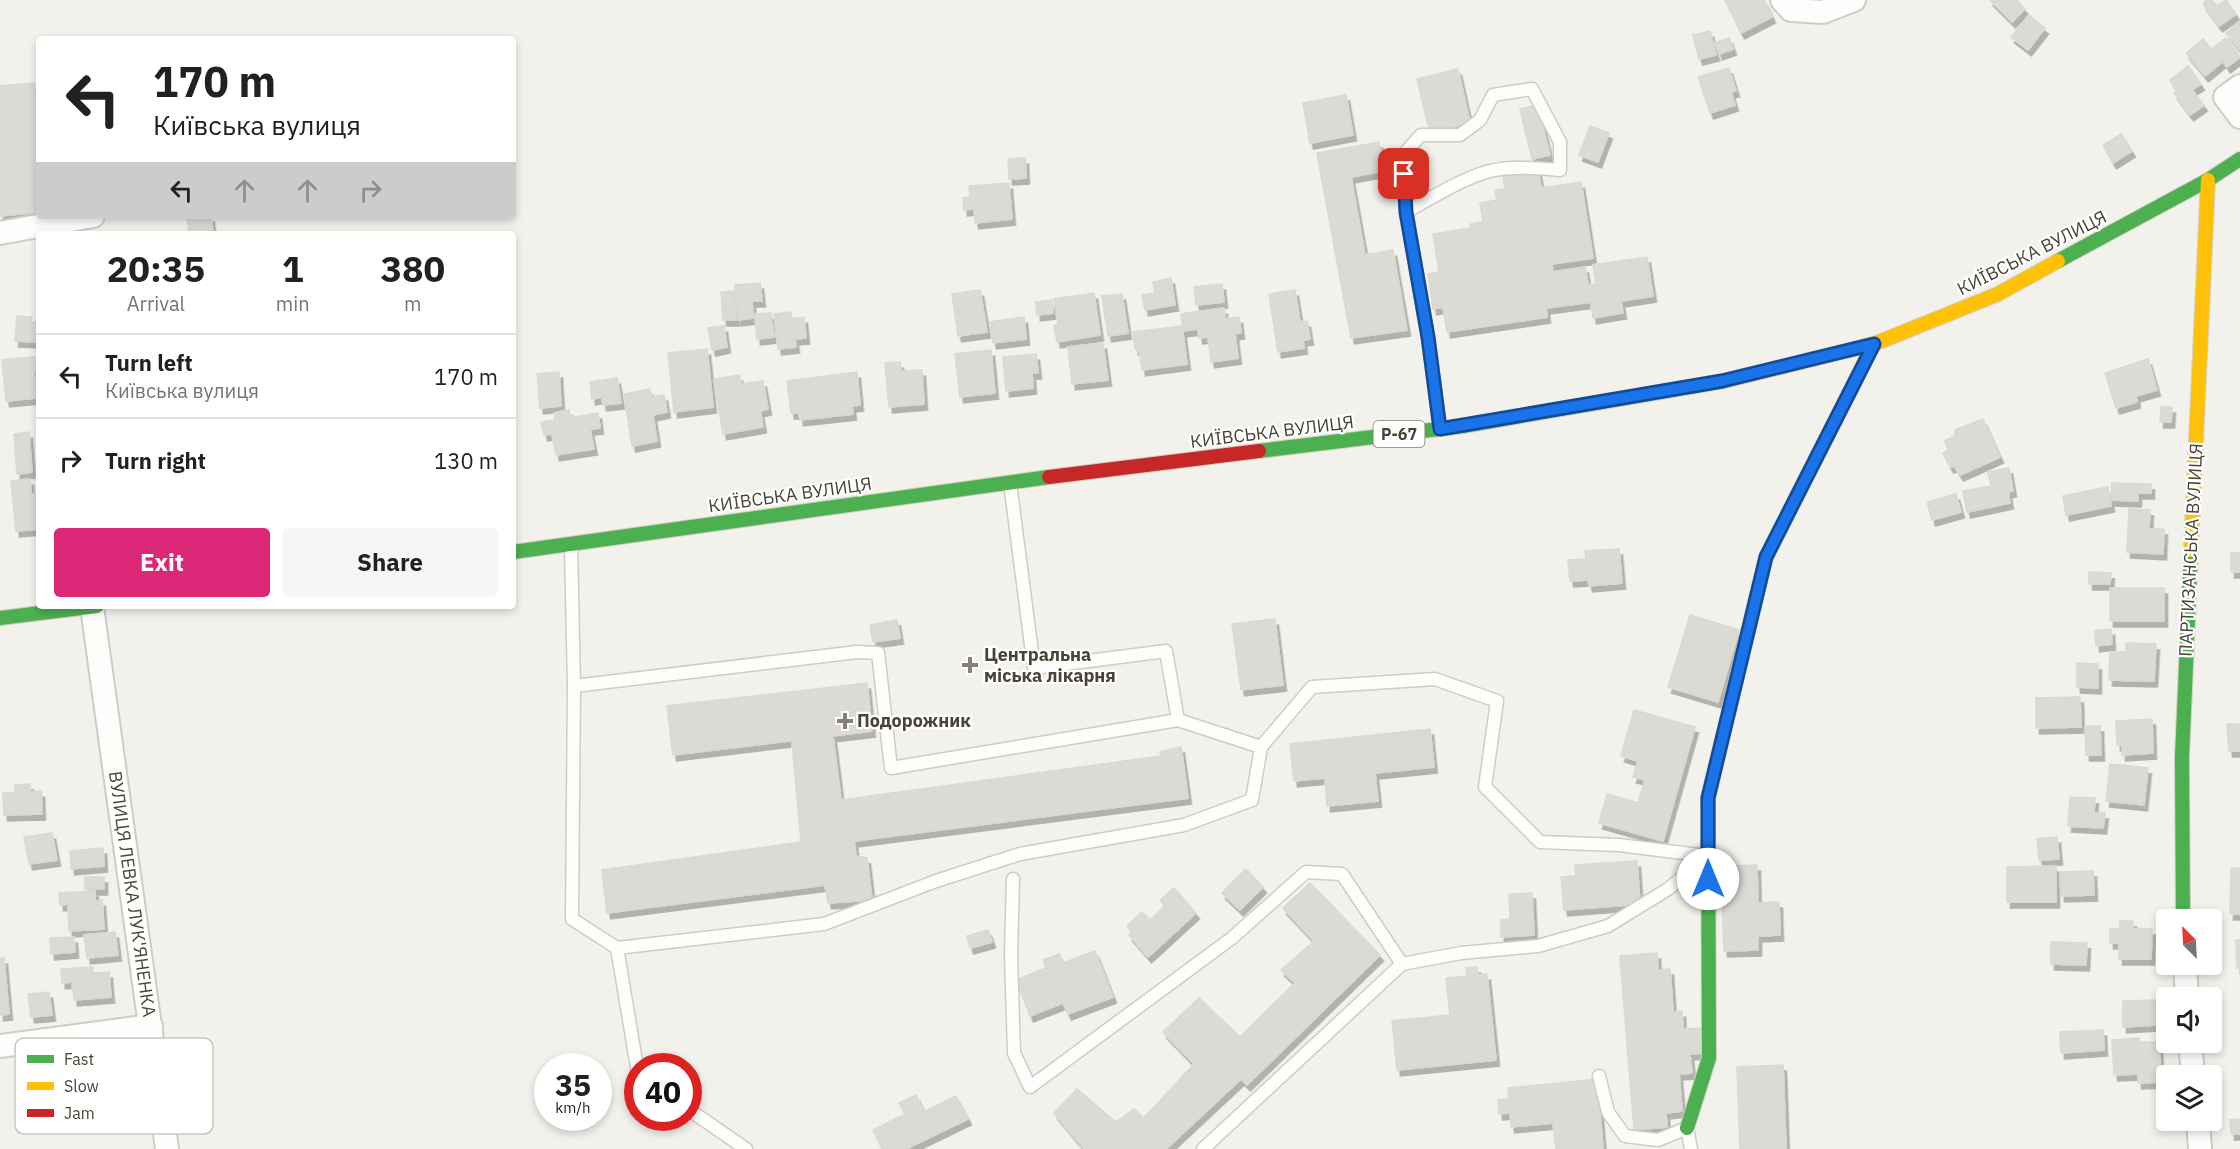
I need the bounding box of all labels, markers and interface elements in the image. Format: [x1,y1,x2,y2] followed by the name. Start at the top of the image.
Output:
[153,54,276,109] text: 170 m
[54,60,132,138] icon: left
[153,107,361,142] text: Київська вулиця
[1378,148,1429,199] pin
[1387,157,1420,190] icon: arrive
[165,174,198,207] icon: left
[228,174,261,207] icon: ahead
[291,174,324,207] icon: ahead
[354,174,387,207] icon: right
[1953,205,2110,300] street label: КИЇВСЬКА ВУЛИЦЯ
[107,245,205,292] text: 20:35
[282,245,304,292] text: 1
[380,245,445,292] text: 380
[127,290,185,317] text: Arrival
[276,290,310,317] text: min
[404,290,422,317] text: m
[105,348,193,377] text: Turn left
[54,360,87,393] icon: left
[434,362,498,391] text: 170 m
[105,377,259,404] text: Київська вулиця
[1189,410,1355,453] street label: КИЇВСЬКА ВУЛИЦЯ
[1374,421,1424,447] road number: Р-67
[2173,443,2208,657] street label: ПАРТИЗАНСЬКА ВУЛИЦЯ
[54,444,87,477] icon: right
[105,446,206,475] text: Turn right
[434,446,498,475] text: 130 m
[707,472,873,517] street label: КИЇВСЬКА ВУЛИЦЯ
[54,528,270,597] button: Exit
[282,528,498,597] button: Share
[984,643,1116,687] place label: Центральна міська лікарня
[961,656,979,674] marker: Центральна міська лікарня
[857,709,971,732] place label: Подорожник
[838,714,852,728] marker: Подорожник
[104,770,161,1019] street label: ВУЛИЦЯ ЛЕВКА ЛУК'ЯНЕНКА
[1676,847,1740,911] position arrow
[2156,909,2222,975] north arrow
[2156,909,2222,1131] map controls
[2156,987,2222,1053] button: sound
[15,1038,213,1134] legend
[64,1049,94,1069] text: Fast
[624,1053,702,1131] speed limit sign: 40
[555,1065,591,1104] text: 35
[2156,1065,2222,1131] button: layers
[64,1076,99,1096] text: Slow
[555,1098,591,1117] text: km/h
[64,1103,95,1123] text: Jam

